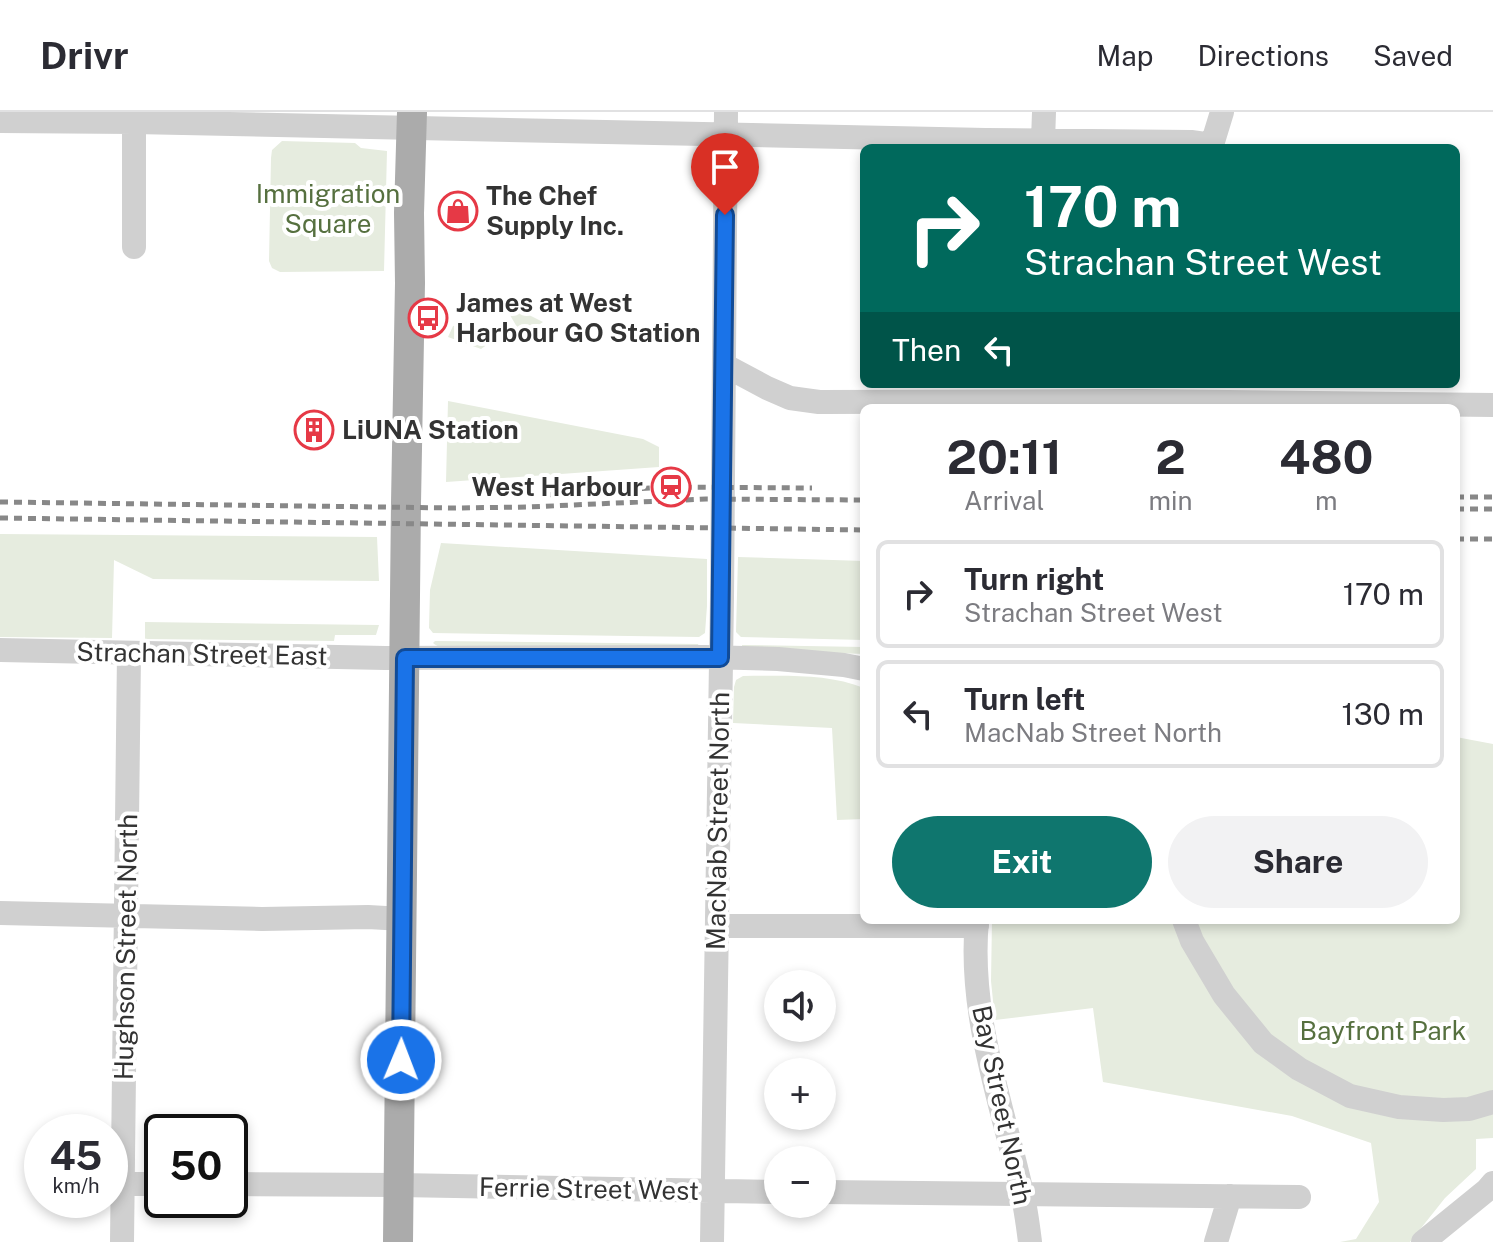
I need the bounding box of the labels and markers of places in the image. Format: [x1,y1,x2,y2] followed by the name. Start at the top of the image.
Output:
[691,133,759,215] pin
[486,180,624,241] place label: The Chef Supply Inc.
[437,190,479,232] shop icon: The Chef Supply Inc.
[456,287,700,348] place label: James at West Harbour GO Station
[407,297,449,339] bus stop icon: James at West Harbour GO Station
[293,409,335,451] building icon: LiUNA Station
[342,414,519,445] place label: LiUNA Station
[650,466,692,508] station icon: West Harbour
[472,471,643,502] place label: West Harbour

